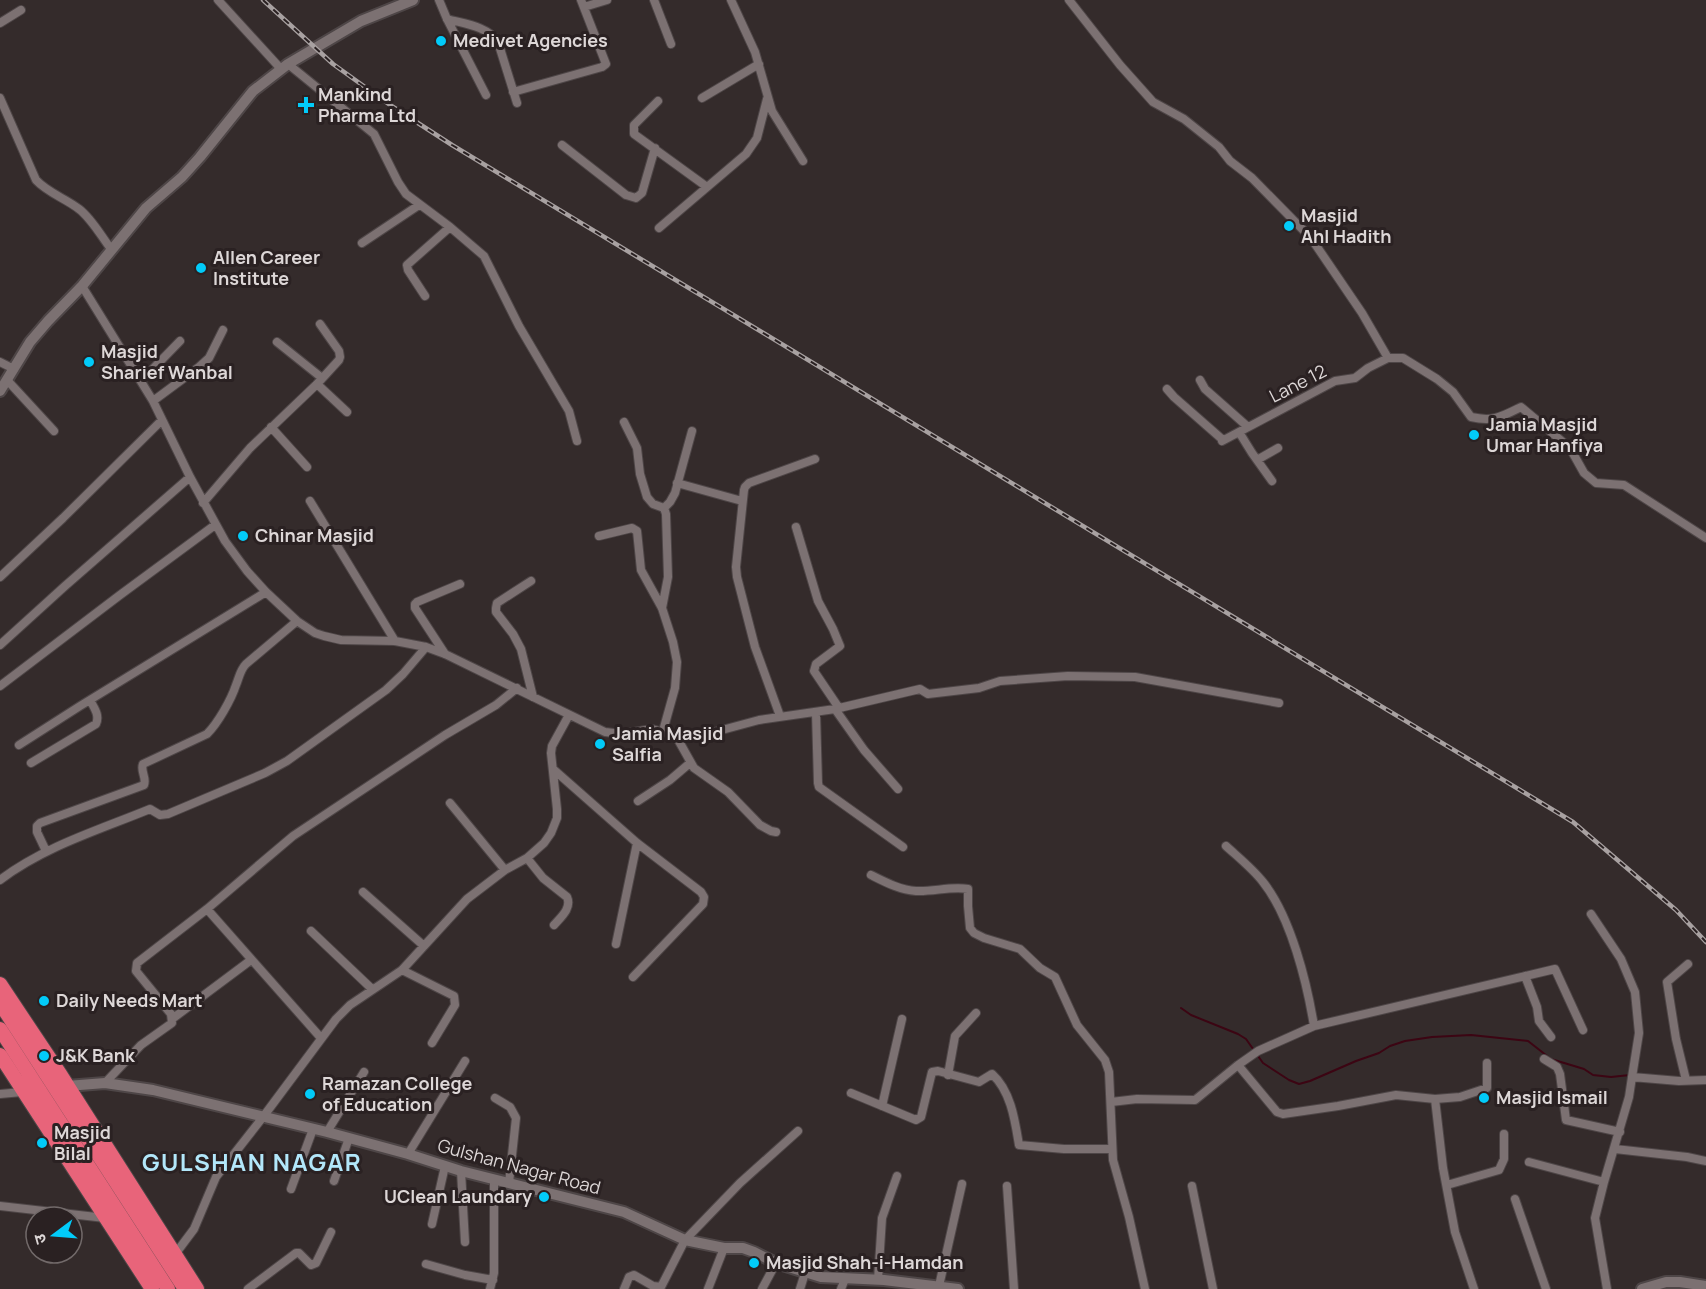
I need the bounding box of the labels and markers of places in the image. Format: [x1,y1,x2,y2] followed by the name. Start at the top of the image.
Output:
[453,28,608,52] place label: Medivet Agencies
[434,34,448,48] marker: Medivet Agencies
[318,82,416,127] place label: Mankind Pharma Ltd
[299,98,313,112] marker: Mankind Pharma Ltd
[1301,203,1392,248] place label: Masjid Ahl Hadith
[1282,219,1296,233] marker: Masjid Ahl Hadith
[213,245,320,290] place label: Allen Career Institute
[194,261,208,275] marker: Allen Career Institute
[101,339,233,384] place label: Masjid Sharief Wanbal
[82,355,96,369] marker: Masjid Sharief Wanbal
[1486,412,1603,457] place label: Jamia Masjid Umar Hanfiya
[1467,428,1481,442] marker: Jamia Masjid Umar Hanfiya
[255,523,374,547] place label: Chinar Masjid
[236,529,250,543] marker: Chinar Masjid
[612,721,723,766] place label: Jamia Masjid Salfia
[593,737,607,751] marker: Jamia Masjid Salfia
[56,988,203,1012] place label: Daily Needs Mart
[37,994,51,1008] marker: Daily Needs Mart
[56,1043,136,1067] place label: J&K Bank
[37,1049,51,1063] marker: J&K Bank
[322,1071,473,1116] place label: Ramazan College of Education
[1496,1085,1608,1109] place label: Masjid Ismail
[303,1087,317,1101] marker: Ramazan College of Education
[1477,1091,1491,1105] marker: Masjid Ismail
[54,1120,111,1165] place label: Masjid Bilal
[35,1136,49,1150] marker: Masjid Bilal
[384,1184,532,1208] place label: UClean Laundary
[537,1190,551,1204] marker: UClean Laundary
[766,1250,963,1274] place label: Masjid Shah-i-Hamdan
[747,1256,761,1270] marker: Masjid Shah-i-Hamdan

